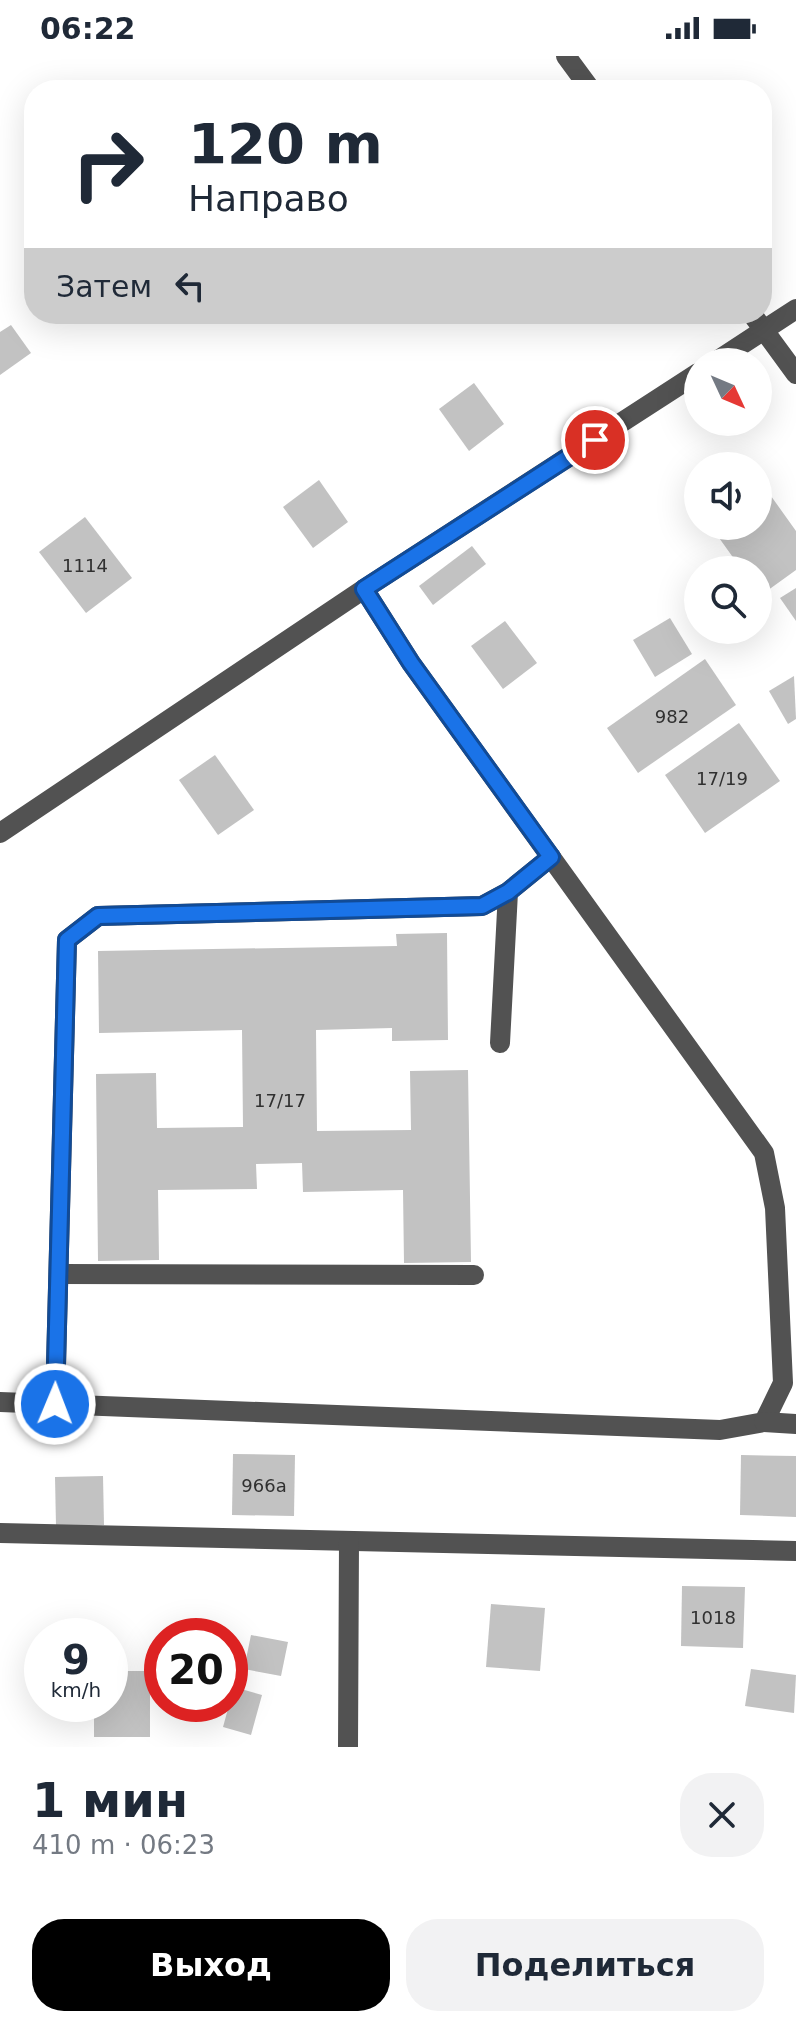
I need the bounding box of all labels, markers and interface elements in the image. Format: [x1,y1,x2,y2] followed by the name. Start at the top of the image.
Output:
[40,11,136,46] text: 06:22
[188,111,383,176] text: 120 m
[56,112,160,216] icon: right
[188,178,349,219] text: Направо
[168,264,212,308] icon: left
[56,269,152,304] text: Затем
[684,348,772,436] north arrow
[684,348,772,644] map controls
[561,406,629,474] pin
[573,418,617,462] icon: arrive
[684,452,772,540] button: sound
[62,555,108,576] house number: 1114
[684,556,772,644] button: search
[655,706,689,727] house number: 982
[696,768,748,789] house number: 17/19
[254,1090,306,1111] house number: 17/17
[13,1362,97,1446] position arrow
[241,1475,287,1496] house number: 966а
[690,1607,736,1628] house number: 1018
[144,1618,248,1722] speed limit sign: 20
[62,1637,90,1683] text: 9
[51,1678,101,1702] text: km/h
[32,1772,188,1828] text: 1 мин
[680,1773,764,1857] button: close
[32,1830,215,1860] text: 410 m · 06:23
[32,1919,390,2011] button: Выход
[406,1919,764,2011] button: Поделиться

